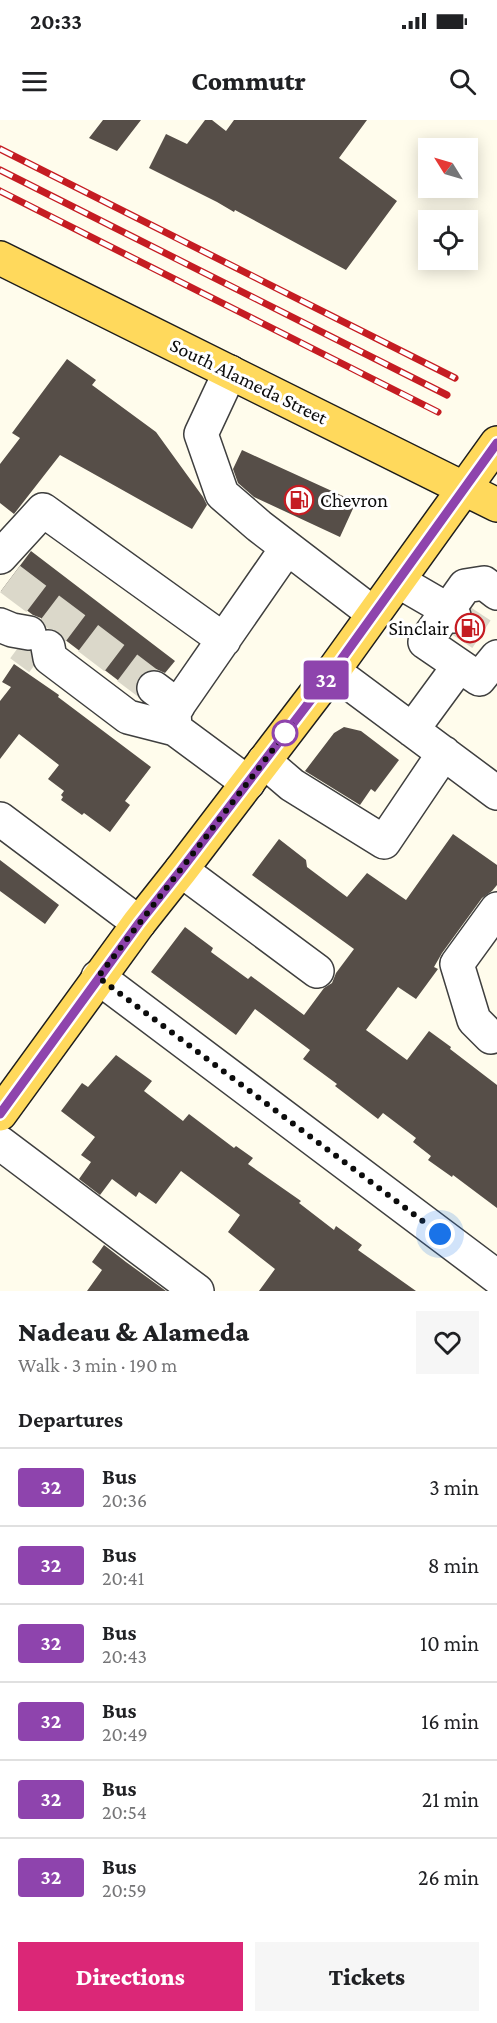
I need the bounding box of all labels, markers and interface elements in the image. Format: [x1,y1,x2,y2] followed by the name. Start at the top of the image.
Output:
[30,9,82,34] text: 20:33
[18,65,51,98] icon: menu
[446,65,479,98] icon: search
[191,66,306,96] text: Commutr
[418,138,478,198] north arrow
[418,138,478,270] map controls
[418,210,478,270] button: locate
[167,333,332,429] street label: South Alameda Street
[283,484,315,516] fuel station icon: Chevron
[320,489,388,511] place label: Chevron
[454,612,486,644] fuel station icon: Sinclair
[389,617,449,639] place label: Sinclair
[299,660,353,700] line badge: 32
[316,668,336,692] text: 32
[272,720,298,746] unlabelled marker
[425,1219,455,1249] your location
[416,1311,479,1374] button: heart
[18,1316,249,1347] text: Nadeau & Alameda
[18,1354,177,1376] text: Walk · 3 min · 190 m
[18,1407,123,1432] text: Departures
[102,1464,136,1489] text: Bus
[41,1475,61,1499] text: 32
[429,1475,479,1500] text: 3 min
[102,1489,147,1511] text: 20:36
[102,1542,136,1567] text: Bus
[41,1553,61,1577] text: 32
[428,1553,479,1578] text: 8 min
[102,1567,144,1589] text: 20:41
[102,1620,136,1645] text: Bus
[41,1631,61,1655] text: 32
[420,1631,479,1656] text: 10 min
[102,1645,147,1667] text: 20:43
[102,1698,136,1723] text: Bus
[41,1709,61,1733] text: 32
[421,1709,479,1734] text: 16 min
[102,1723,148,1745] text: 20:49
[102,1776,136,1801] text: Bus
[41,1787,61,1811] text: 32
[422,1787,479,1812] text: 21 min
[102,1801,147,1823] text: 20:54
[102,1854,136,1879] text: Bus
[41,1865,61,1889] text: 32
[418,1865,479,1890] text: 26 min
[102,1879,147,1901] text: 20:59
[18,1942,243,2011] button: Directions
[255,1942,479,2011] button: Tickets

